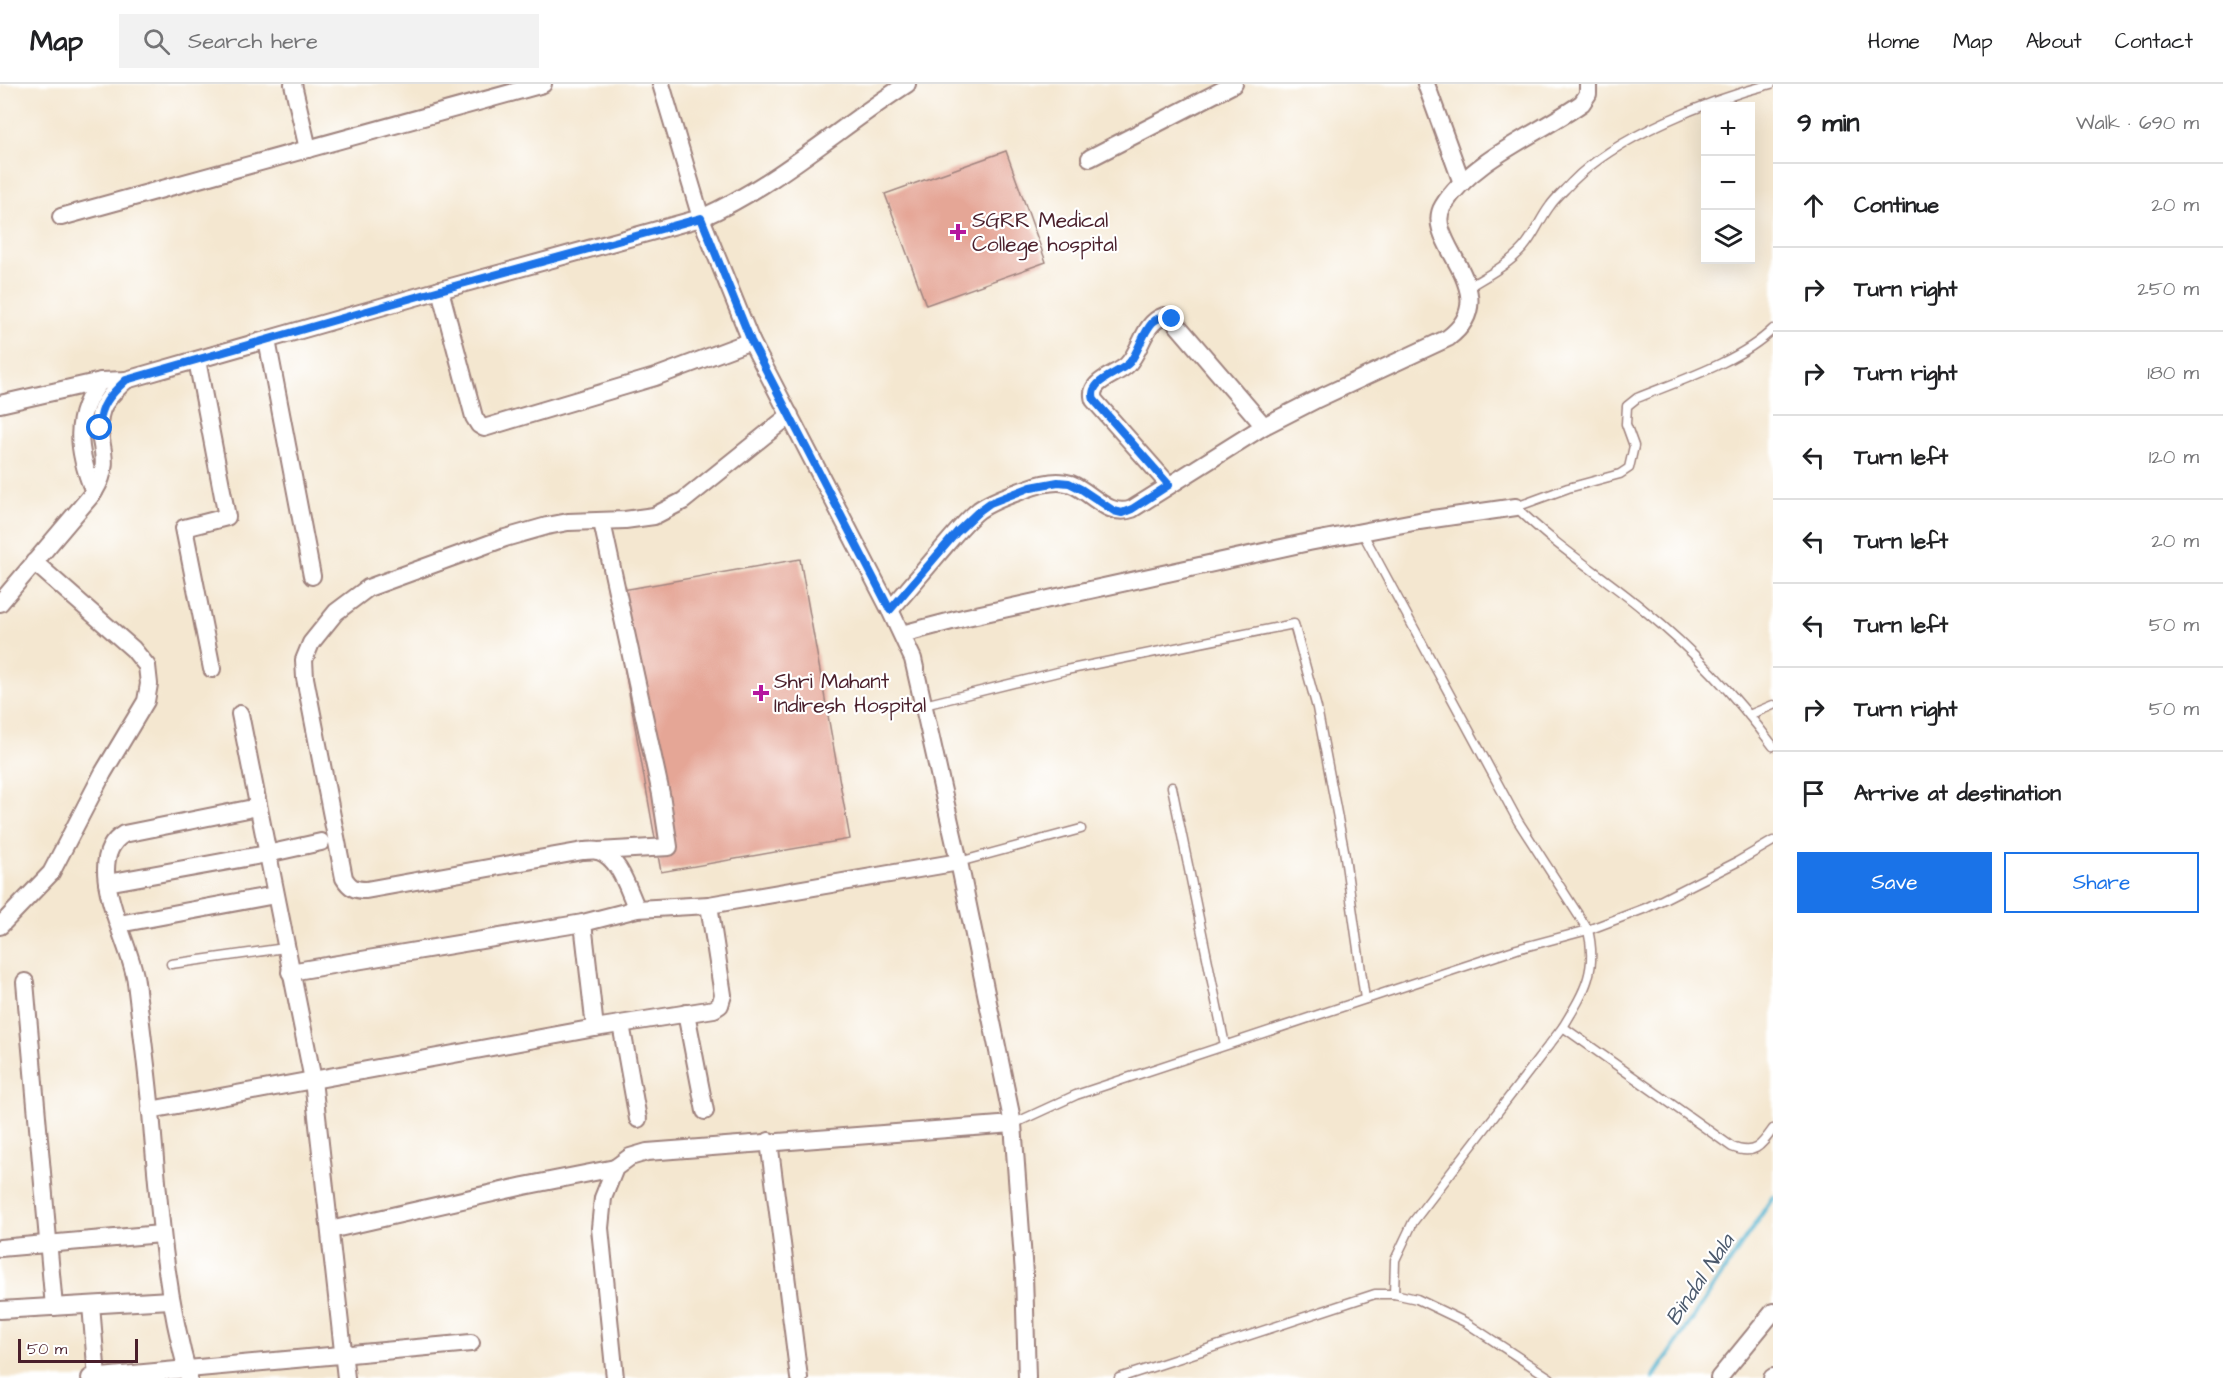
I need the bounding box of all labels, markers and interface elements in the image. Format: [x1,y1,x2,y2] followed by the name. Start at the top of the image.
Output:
[119,14,539,68] search box
[30,22,83,61] text: Map
[140,25,173,58] icon: search
[188,26,318,57] text: Search here
[1868,27,1920,56] text: Home
[1953,27,1993,56] text: Map
[2026,27,2082,56] text: About
[2115,27,2193,56] text: Contact
[1701,102,1755,264] map controls
[1701,102,1755,156] button: +
[1797,105,1859,141] text: 9 min
[2076,109,2199,137] text: Walk · 690 m
[1701,156,1755,210] button: −
[1797,189,1830,222] icon: ahead
[1854,190,1939,221] text: Continue
[2151,191,2199,219] text: 20 m
[972,206,1117,261] place label: SGRR Medical College hospital
[1701,210,1755,264] button: layers
[949,223,967,241] marker: SGRR Medical College hospital
[1797,273,1830,306] icon: right
[1854,274,1957,305] text: Turn right
[2137,275,2199,303] text: 250 m
[1158,305,1184,331] route end
[1797,357,1830,390] icon: right
[1854,358,1957,389] text: Turn right
[2147,359,2199,387] text: 180 m
[86,414,112,440] route start
[1797,441,1830,474] icon: left
[1854,442,1948,473] text: Turn left
[2149,443,2199,471] text: 120 m
[1797,525,1830,558] icon: left
[1854,526,1948,557] text: Turn left
[2151,527,2199,555] text: 20 m
[1797,609,1830,642] icon: left
[1854,610,1948,641] text: Turn left
[2149,611,2199,639] text: 50 m
[774,667,926,721] place label: Shri Mahant Indiresh Hospital
[752,684,770,702] marker: Shri Mahant Indiresh Hospital
[1797,693,1830,726] icon: right
[1854,694,1957,725] text: Turn right
[2149,695,2199,723] text: 50 m
[1797,777,1830,810] icon: arrive
[1854,778,2061,809] text: Arrive at destination
[1797,852,1992,913] button: Save
[2004,852,2199,913] button: Share
[1658,1226,1743,1332] water label: Bindal Nala
[18,1336,138,1364] scale bar
[27,1338,67,1360] text: 50 m

